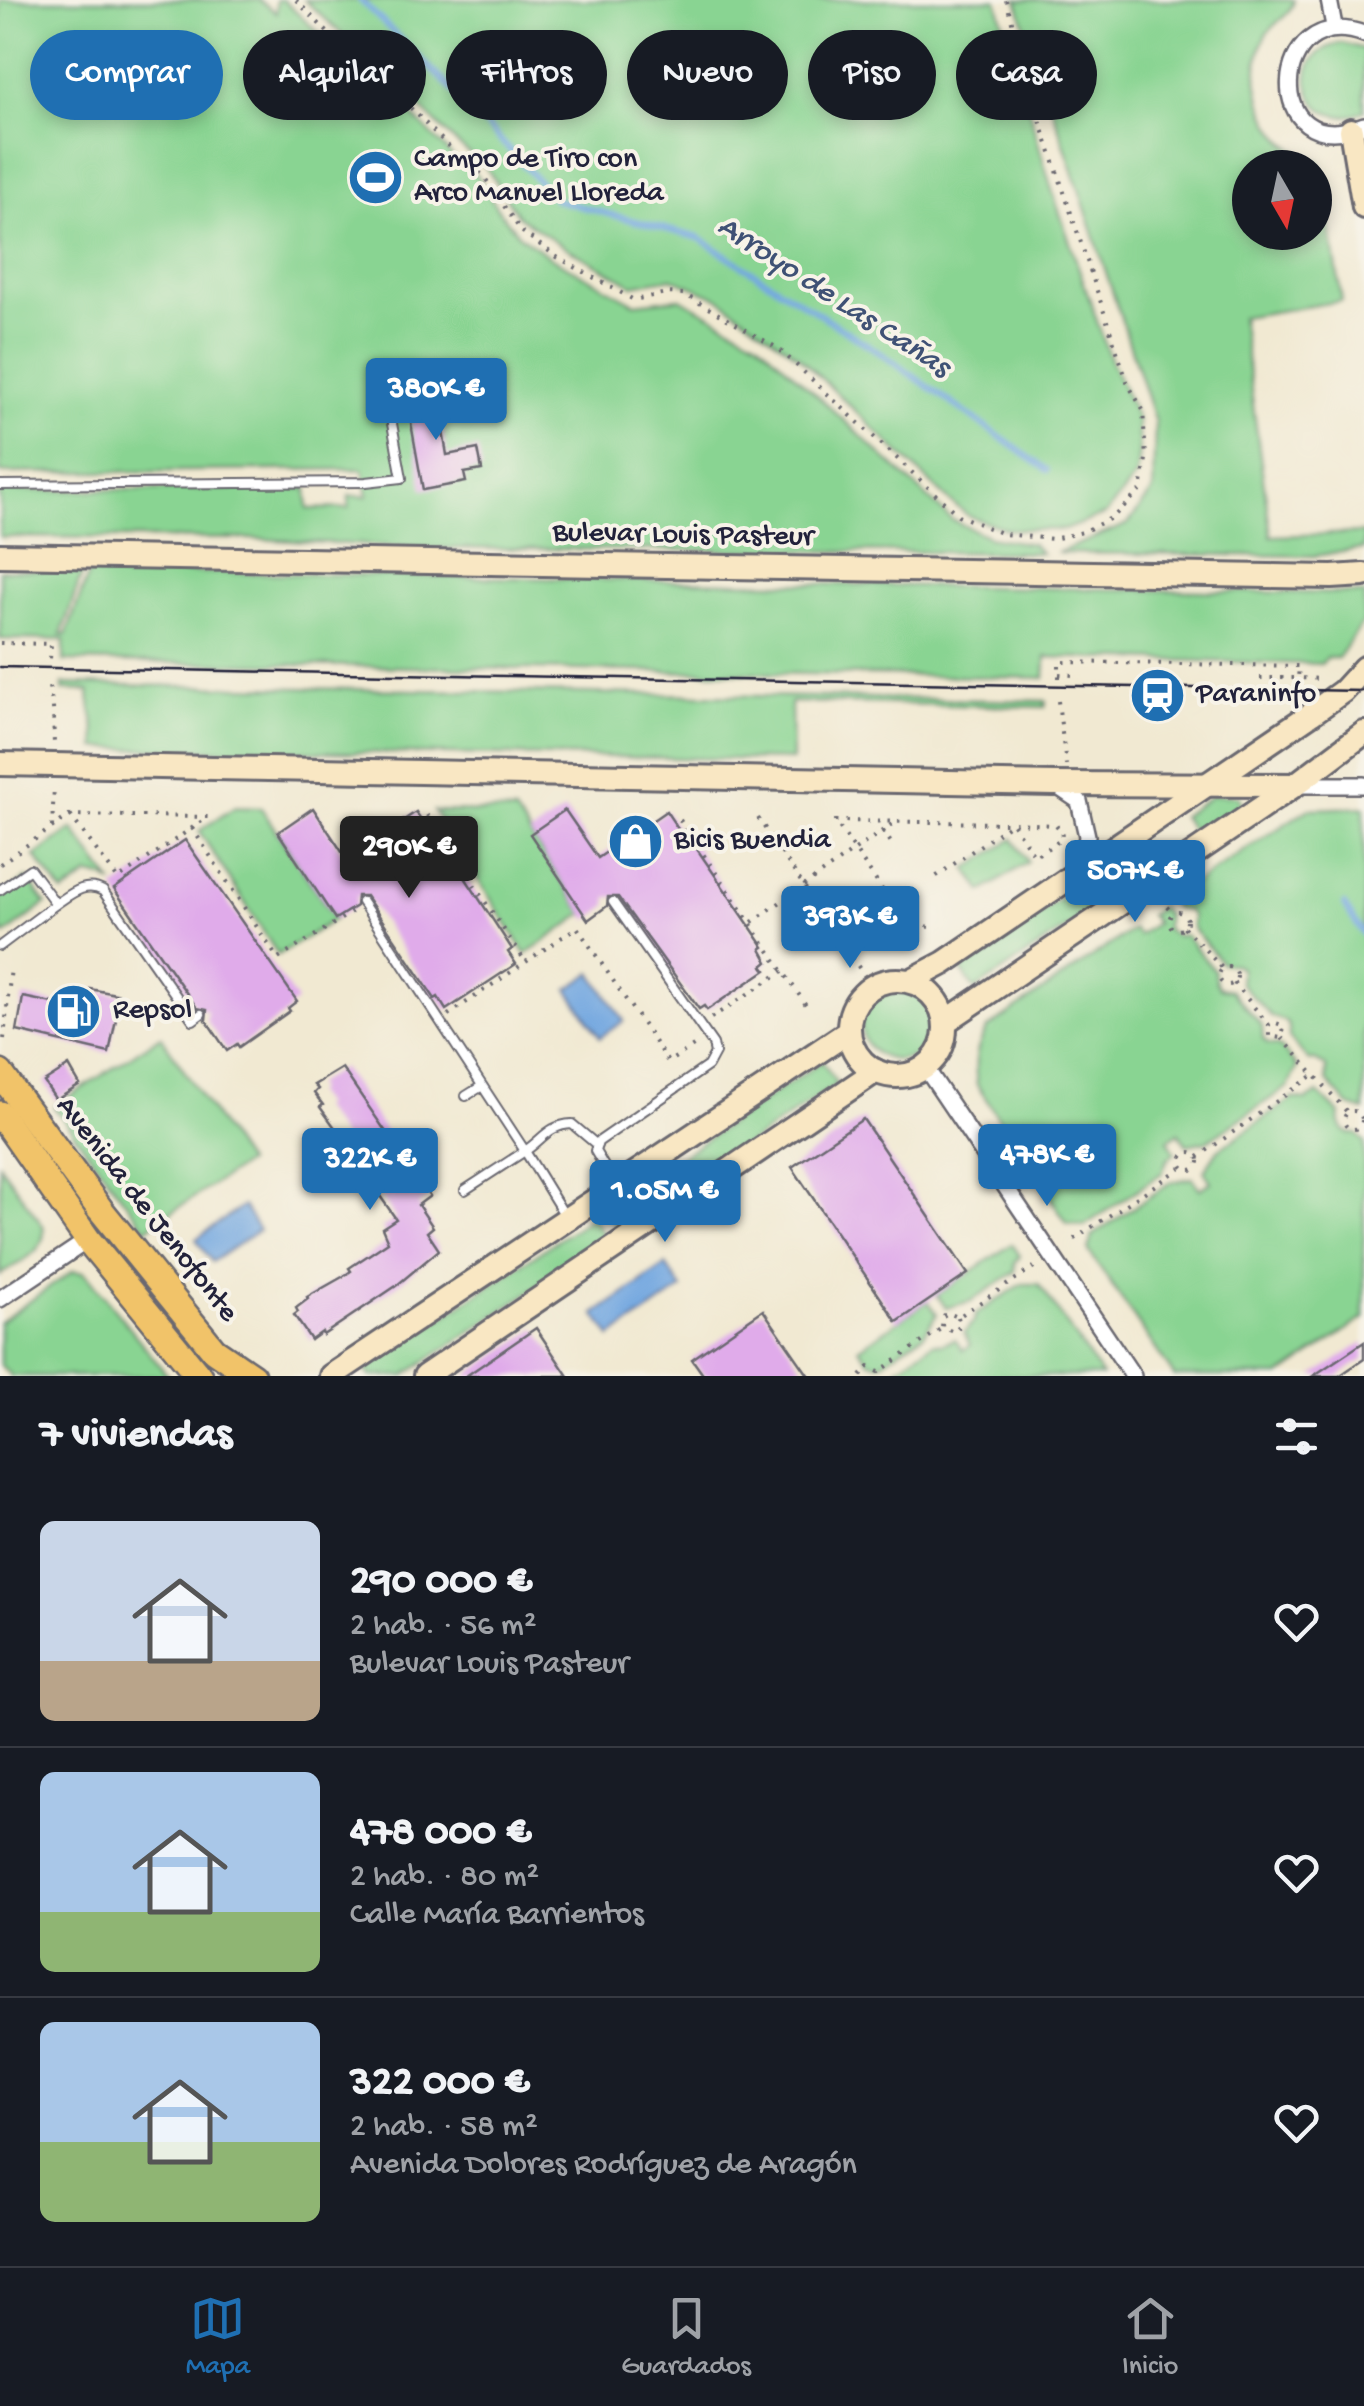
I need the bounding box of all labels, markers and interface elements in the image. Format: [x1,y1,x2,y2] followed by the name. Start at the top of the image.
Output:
[30,30,223,120] chip: Comprar
[243,30,426,120] chip: Alquilar
[446,30,607,120] chip: Filtros
[627,30,788,120] chip: Nuevo
[808,30,936,120] chip: Piso
[956,30,1097,120] chip: Casa
[414,143,665,212] place label: Campo de Tiro con Arco Manuel Lloreda
[345,147,405,207] sports icon: Campo de Tiro con Arco Manuel Lloreda
[1232,150,1332,250] north arrow
[1232,150,1332,250] map controls
[710,209,959,389] water label: Arroyo de Las Cañas
[355,358,517,443] pin: 380K €
[388,371,484,409] text: 380K €
[551,516,816,556] street label: Bulevar Louis Pasteur
[1127,665,1187,725] station icon: Paraninfo
[1195,678,1316,713] place label: Paraninfo
[605,811,665,871] shop icon: Bicis Buendia
[328,816,490,901] pin: 290K €
[673,824,832,859] place label: Bicis Buendia
[362,829,456,867] text: 290K €
[1054,840,1216,925] pin: 507K €
[1087,853,1183,891] text: 507K €
[769,886,931,971] pin: 393K €
[803,899,897,937] text: 393K €
[44,981,104,1041] fuel station icon: Repsol
[113,994,192,1029] place label: Repsol
[47,1090,245,1330] street label: Avenida de Jenofonte
[966,1124,1128,1209] pin: 478K €
[289,1128,451,1213] pin: 322K €
[1000,1137,1094,1175] text: 478K €
[324,1141,416,1179] text: 322K €
[573,1160,757,1245] pin: 1.05M €
[612,1173,718,1211] text: 1.05M €
[1269,1409,1324,1464] icon: filters
[40,1412,232,1461] text: 7 viviendas
[350,1559,532,1608] text: 290 000 €
[120,1561,240,1681] icon: home
[1269,1594,1324,1649] icon: heart
[350,1608,536,1646] text: 2 hab. · 56 m²
[350,1646,628,1684] text: Bulevar Louis Pasteur
[350,1810,531,1859] text: 478 000 €
[120,1812,240,1932] icon: home
[1269,1845,1324,1900] icon: heart
[350,1859,539,1897] text: 2 hab. · 80 m²
[350,1897,644,1935] text: Calle María Barrientos
[350,2060,529,2109] text: 322 000 €
[120,2062,240,2182] icon: home
[1269,2095,1324,2150] icon: heart
[350,2109,538,2147] text: 2 hab. · 58 m²
[350,2147,857,2185] text: Avenida Dolores Rodríguez de Aragón
[186,2291,250,2384] tab: Mapa
[621,2291,751,2384] tab: Guardados
[1122,2291,1178,2384] tab: Inicio

